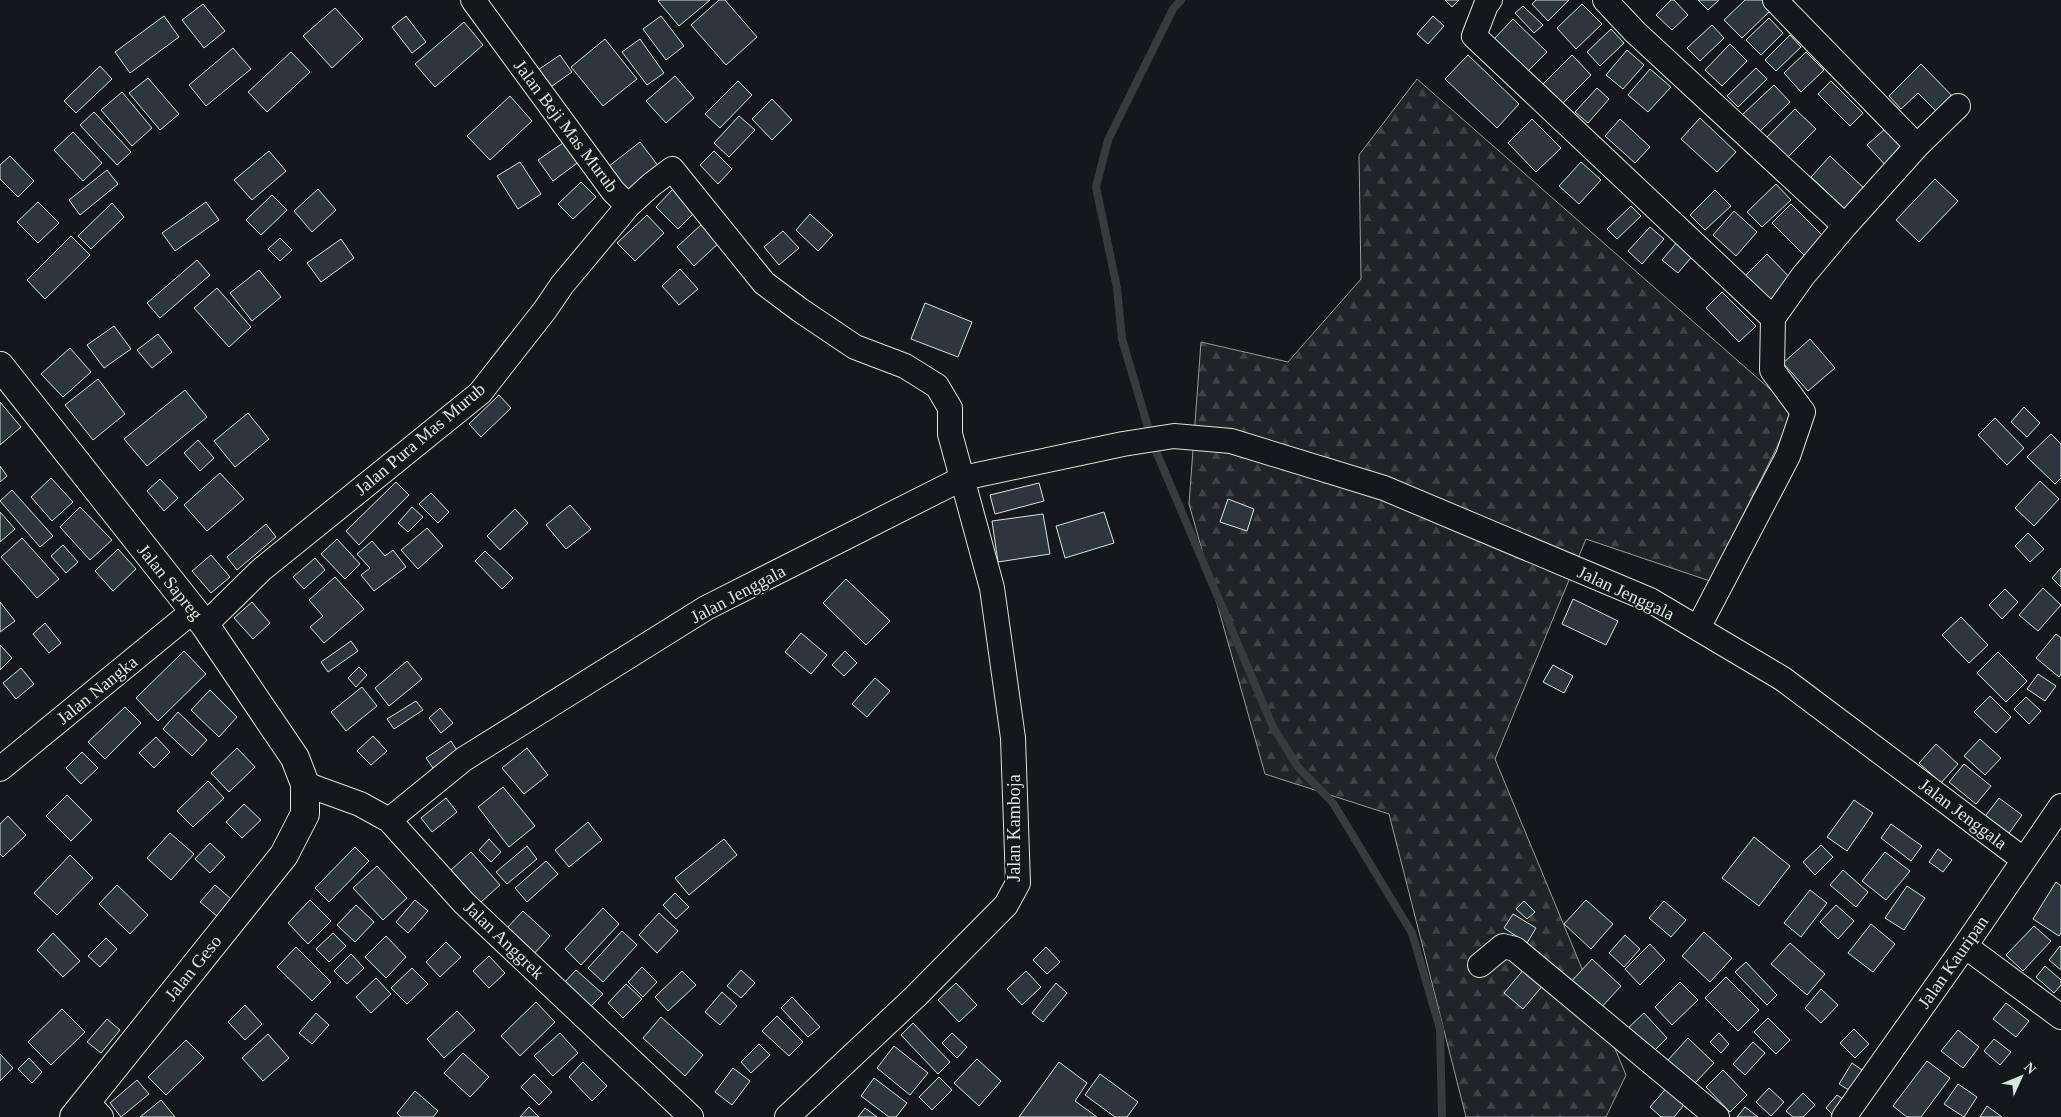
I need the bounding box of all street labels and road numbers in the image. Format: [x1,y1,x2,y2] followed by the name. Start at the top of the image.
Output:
[510,56,622,196] street label: Jalan Beji Mas Murub
[351,379,489,499] street label: Jalan Pura Mas Murub
[133,540,207,624] street label: Jalan Sapreg
[687,561,789,627] street label: Jalan Jenggala
[1574,562,1678,624] street label: Jalan Jenggala
[53,652,141,728] street label: Jalan Nangka
[1004,774,1024,882] street label: Jalan Kamboja
[1915,775,2011,853] street label: Jalan Jenggala
[460,897,548,983] street label: Jalan Anggrek
[1914,912,1992,1012] street label: Jalan Kauripan
[161,931,225,1005] street label: Jalan Geso

